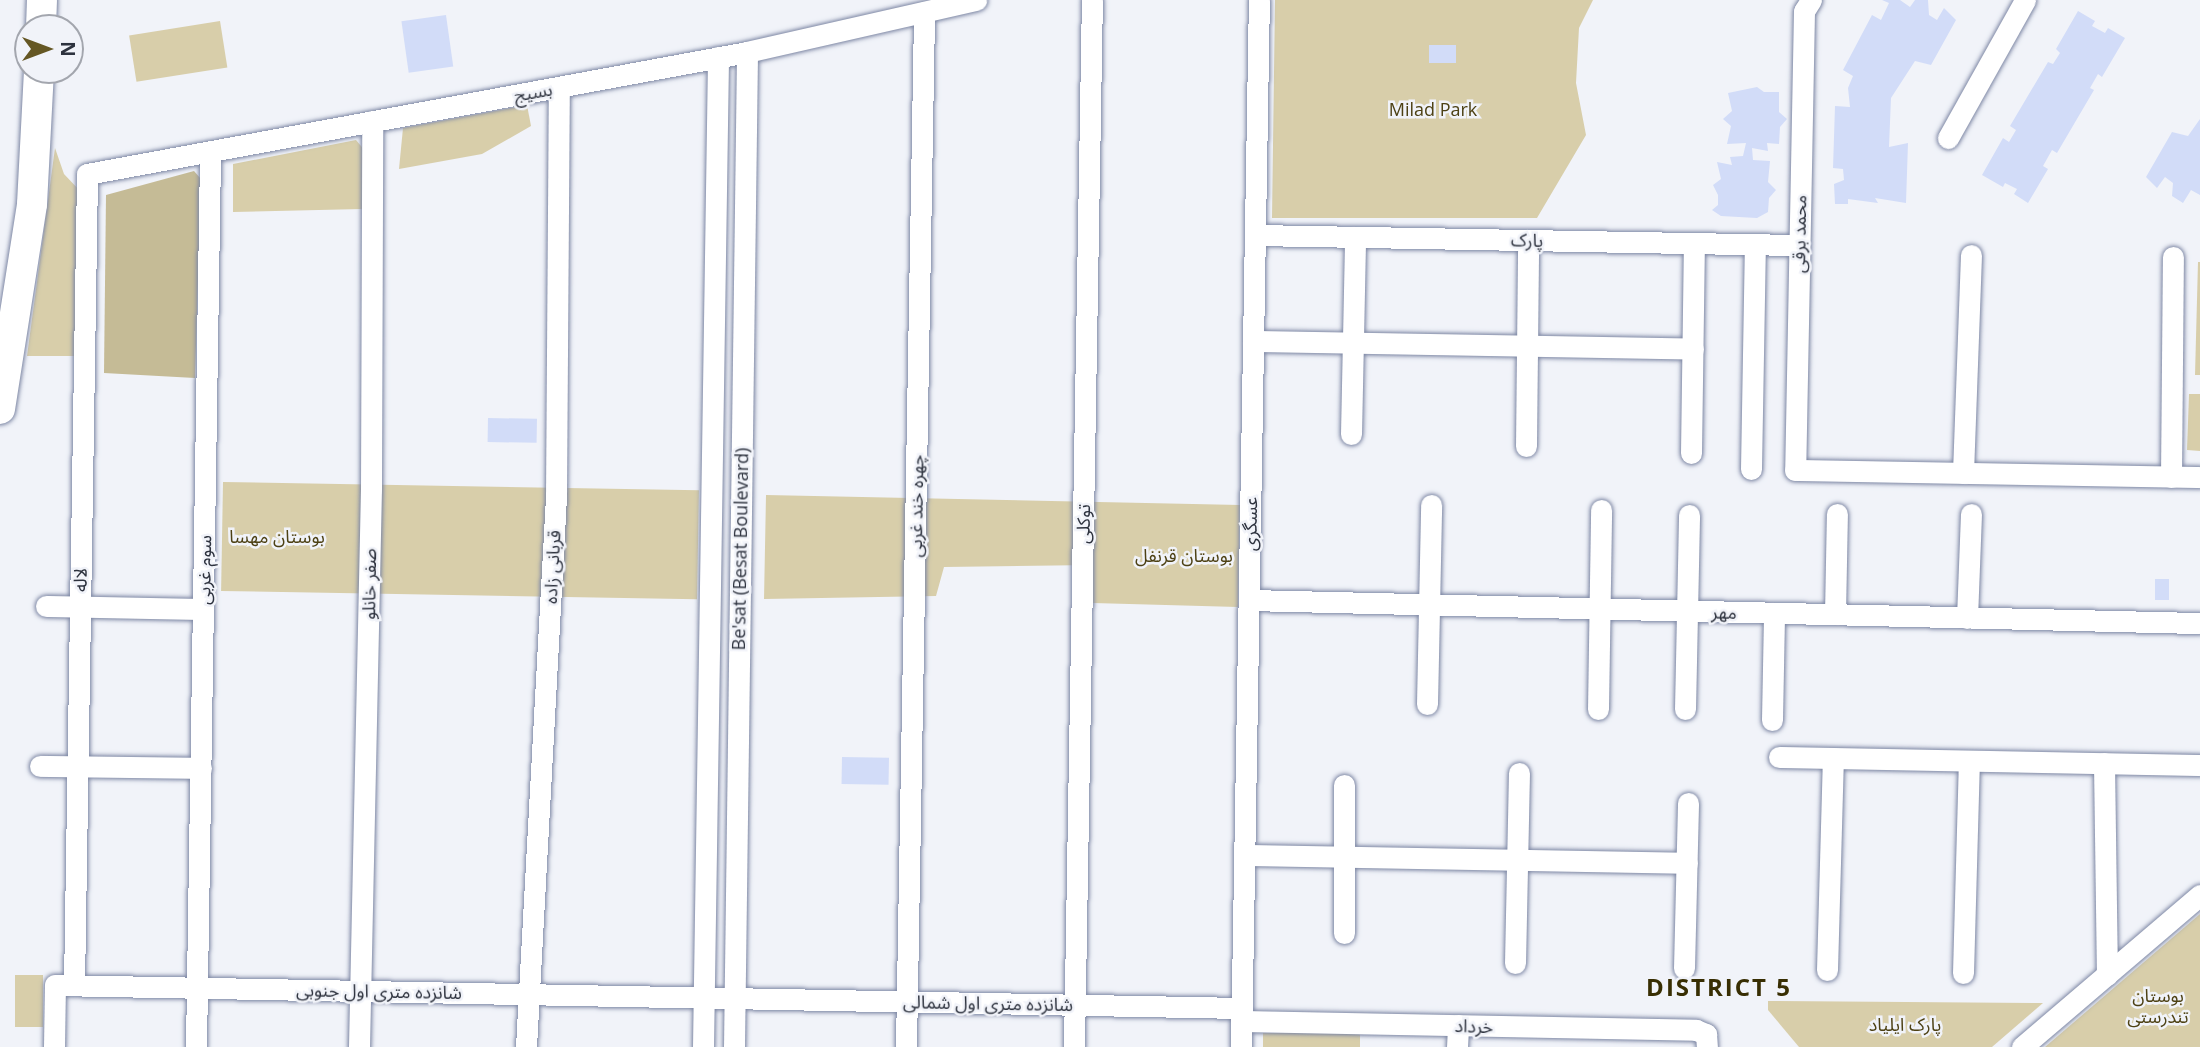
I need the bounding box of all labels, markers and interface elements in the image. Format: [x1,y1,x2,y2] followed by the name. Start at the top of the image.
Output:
[14,14,84,84] north arrow
[55,41,81,57] text: N
[512,78,554,106] street label: بسیج
[1389,98,1477,120] park label: Milad Park
[1788,195,1810,273] street label: محمد برقی
[1511,229,1543,251] street label: پارک
[727,447,753,651] street label: Be'sat (Besat Boulevard)
[904,454,928,558] street label: چهره خند غربی
[1239,497,1261,551] street label: عسگری
[1072,504,1094,544] street label: توکلی
[229,525,325,547] park label: بوستان مهسا
[539,530,565,604] street label: قربانی زاده
[193,535,215,605] street label: سوم غربی
[1135,544,1233,566] park label: بوستان قرنفل
[358,548,380,620] street label: صفر خانلو
[69,568,91,592] street label: لاله
[1711,601,1737,623] street label: مهر
[1647,973,1791,1001] district label: DISTRICT 5
[296,979,462,1003] street label: شانزده متری اول جنوبی
[2127,985,2189,1028] park label: بوستان تندرستی
[903,991,1073,1015] street label: شانزده متری اول شمالی
[1869,1013,1941,1035] park label: پارک ایلیاد
[1454,1015,1494,1037] street label: خرداد

